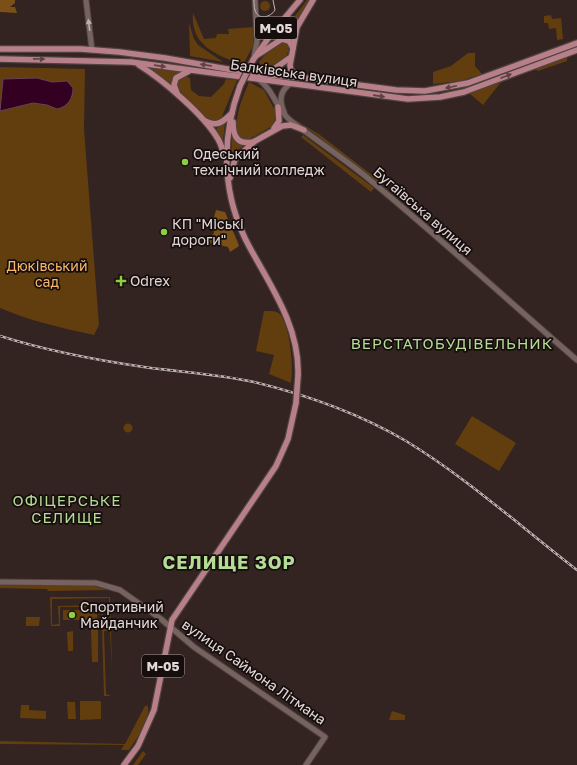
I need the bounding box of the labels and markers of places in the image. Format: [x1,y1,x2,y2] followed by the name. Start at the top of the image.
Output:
[193,145,325,178] place label: Одеський технічний колледж
[180,157,190,167] marker: Одеський технічний колледж
[172,215,244,248] place label: КП "Міські дороги"
[159,227,169,237] marker: КП "Міські дороги"
[130,272,170,289] place label: Odrex
[115,275,127,287] marker: Odrex
[80,598,164,631] place label: Спортивний Майданчик
[67,610,77,620] marker: Спортивний Майданчик

